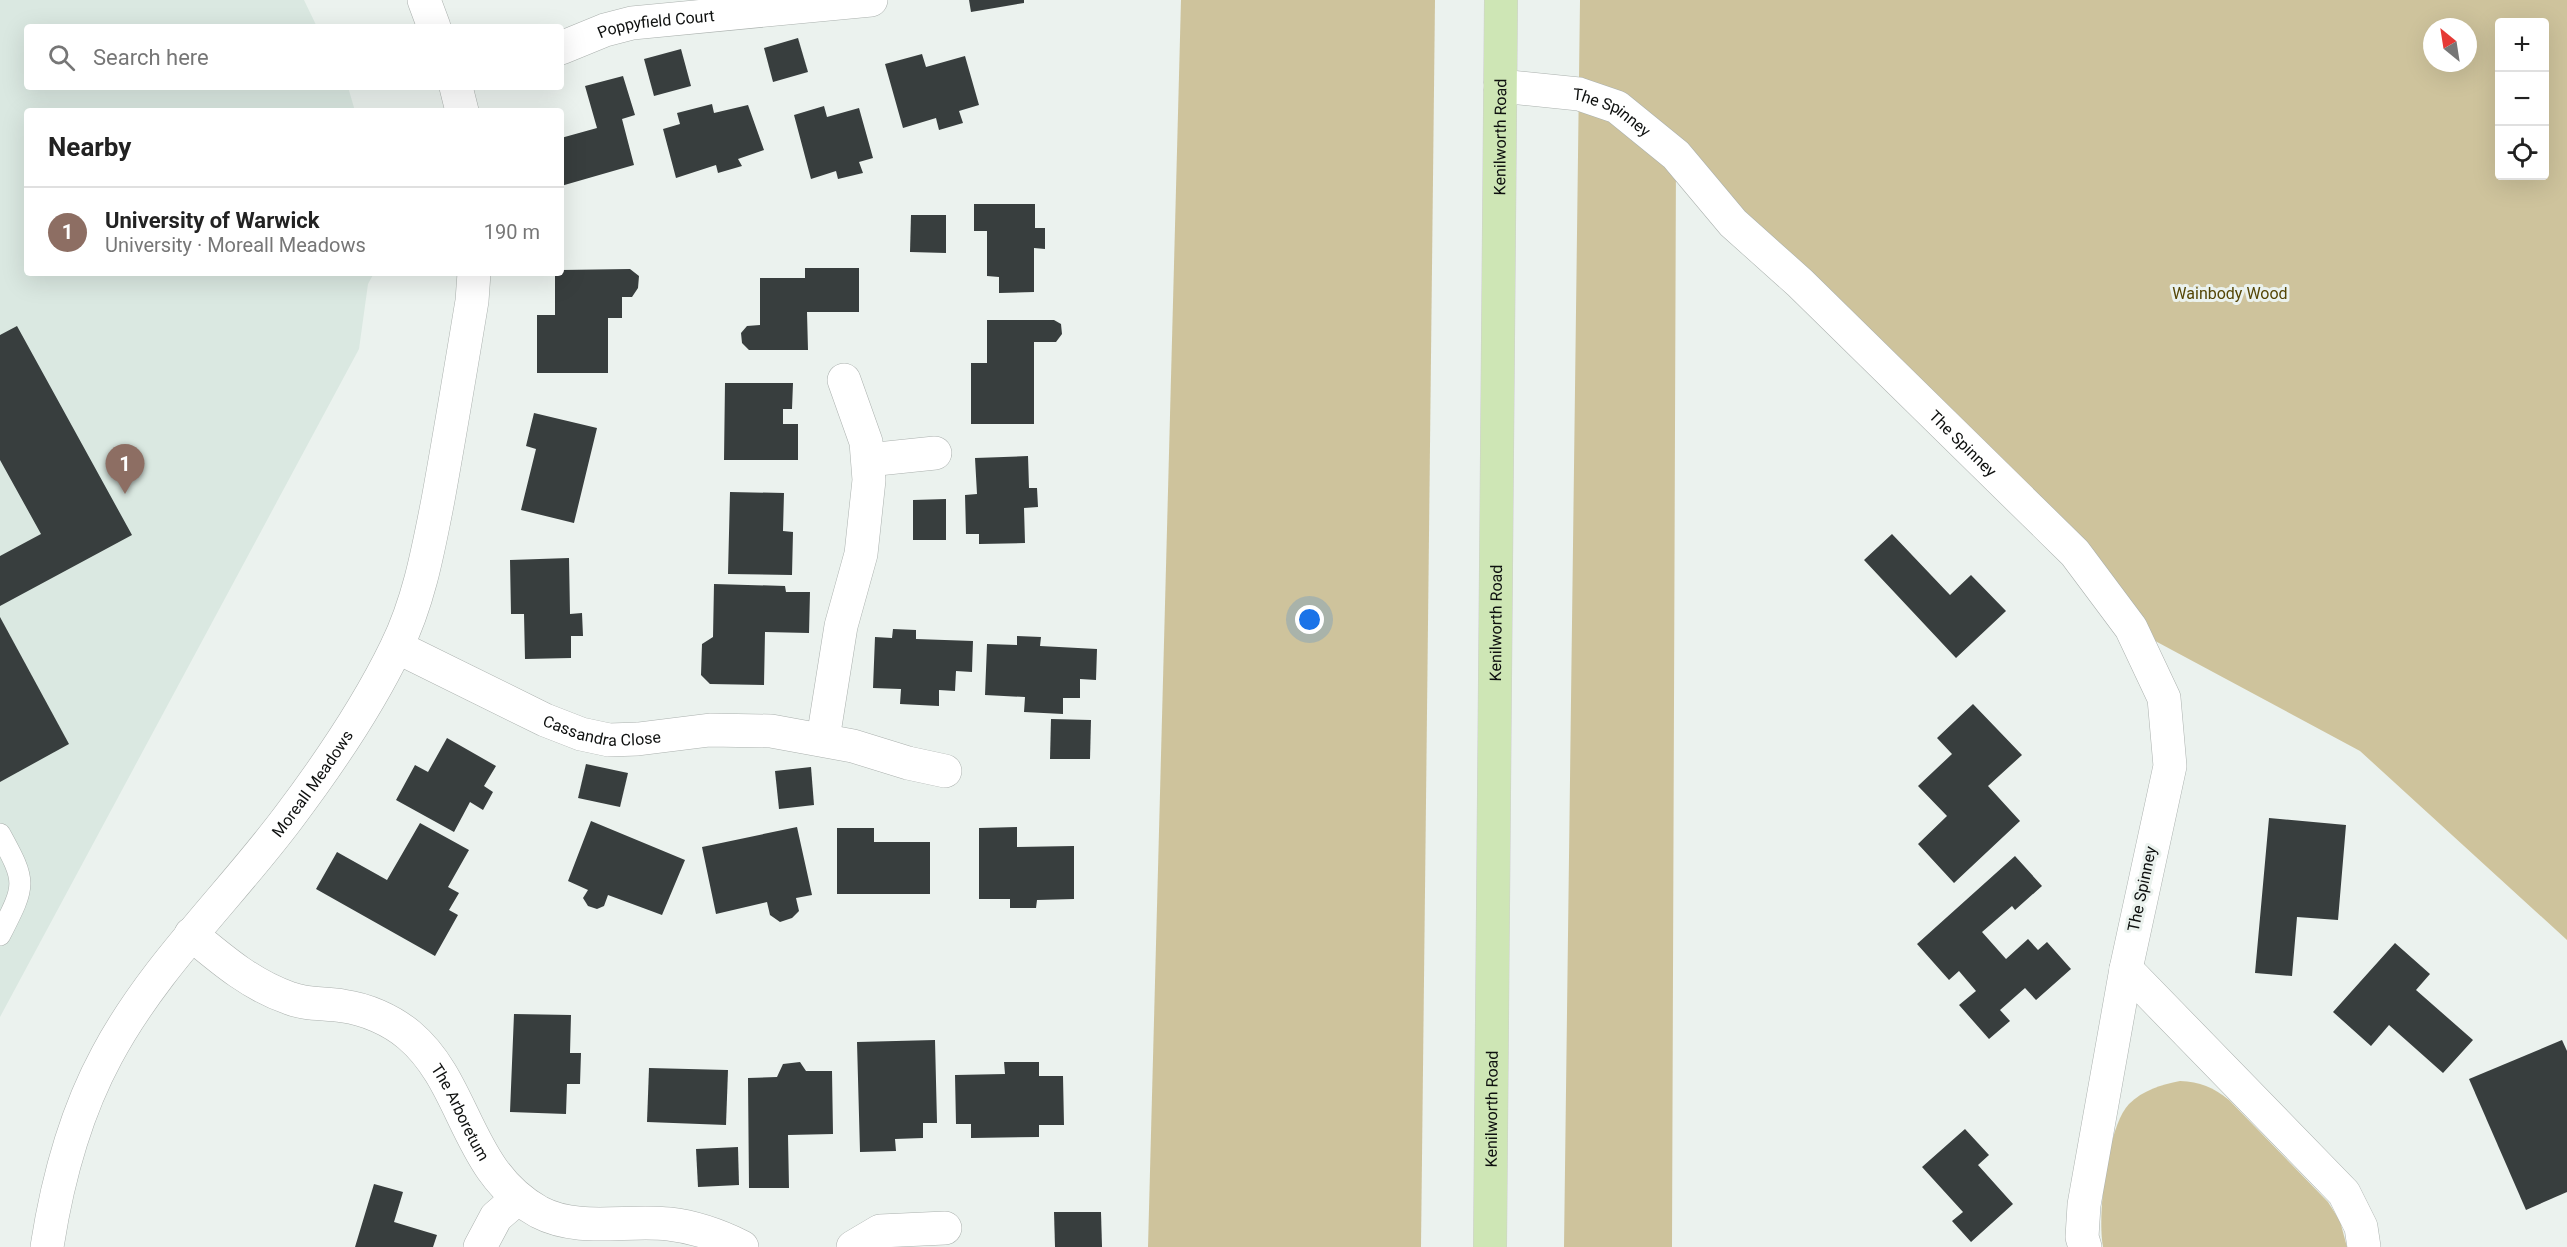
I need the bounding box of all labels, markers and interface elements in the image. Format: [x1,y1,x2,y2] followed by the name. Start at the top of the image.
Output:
[594,6,715,42] street label: Poppyfield Court
[2423,18,2477,72] north arrow
[2495,18,2549,180] map controls
[2495,18,2549,72] button: +
[24,24,564,90] search box
[45,41,78,74] icon: search
[93,45,209,70] text: Search here
[2495,72,2549,126] button: −
[1490,79,1510,195] street label: Kenilworth Road
[1572,84,1655,140] street label: The Spinney
[2495,126,2549,180] button: locate
[48,132,131,162] text: Nearby
[105,208,320,233] text: University of Warwick
[62,220,73,244] text: 1
[484,220,540,244] text: 190 m
[105,233,366,257] text: University · Moreall Meadows
[2172,284,2288,303] park label: Wainbody Wood
[1926,406,2001,481] street label: The Spinney
[106,444,144,494] pin: 1
[1485,565,1506,681] street label: Kenilworth Road
[1295,605,1324,634] your location
[541,711,662,750] street label: Cassandra Close
[268,726,357,841] street label: Moreall Meadows
[2124,844,2160,933] street label: The Spinney
[1481,1051,1501,1167] street label: Kenilworth Road
[428,1060,494,1164] street label: The Arboretum

